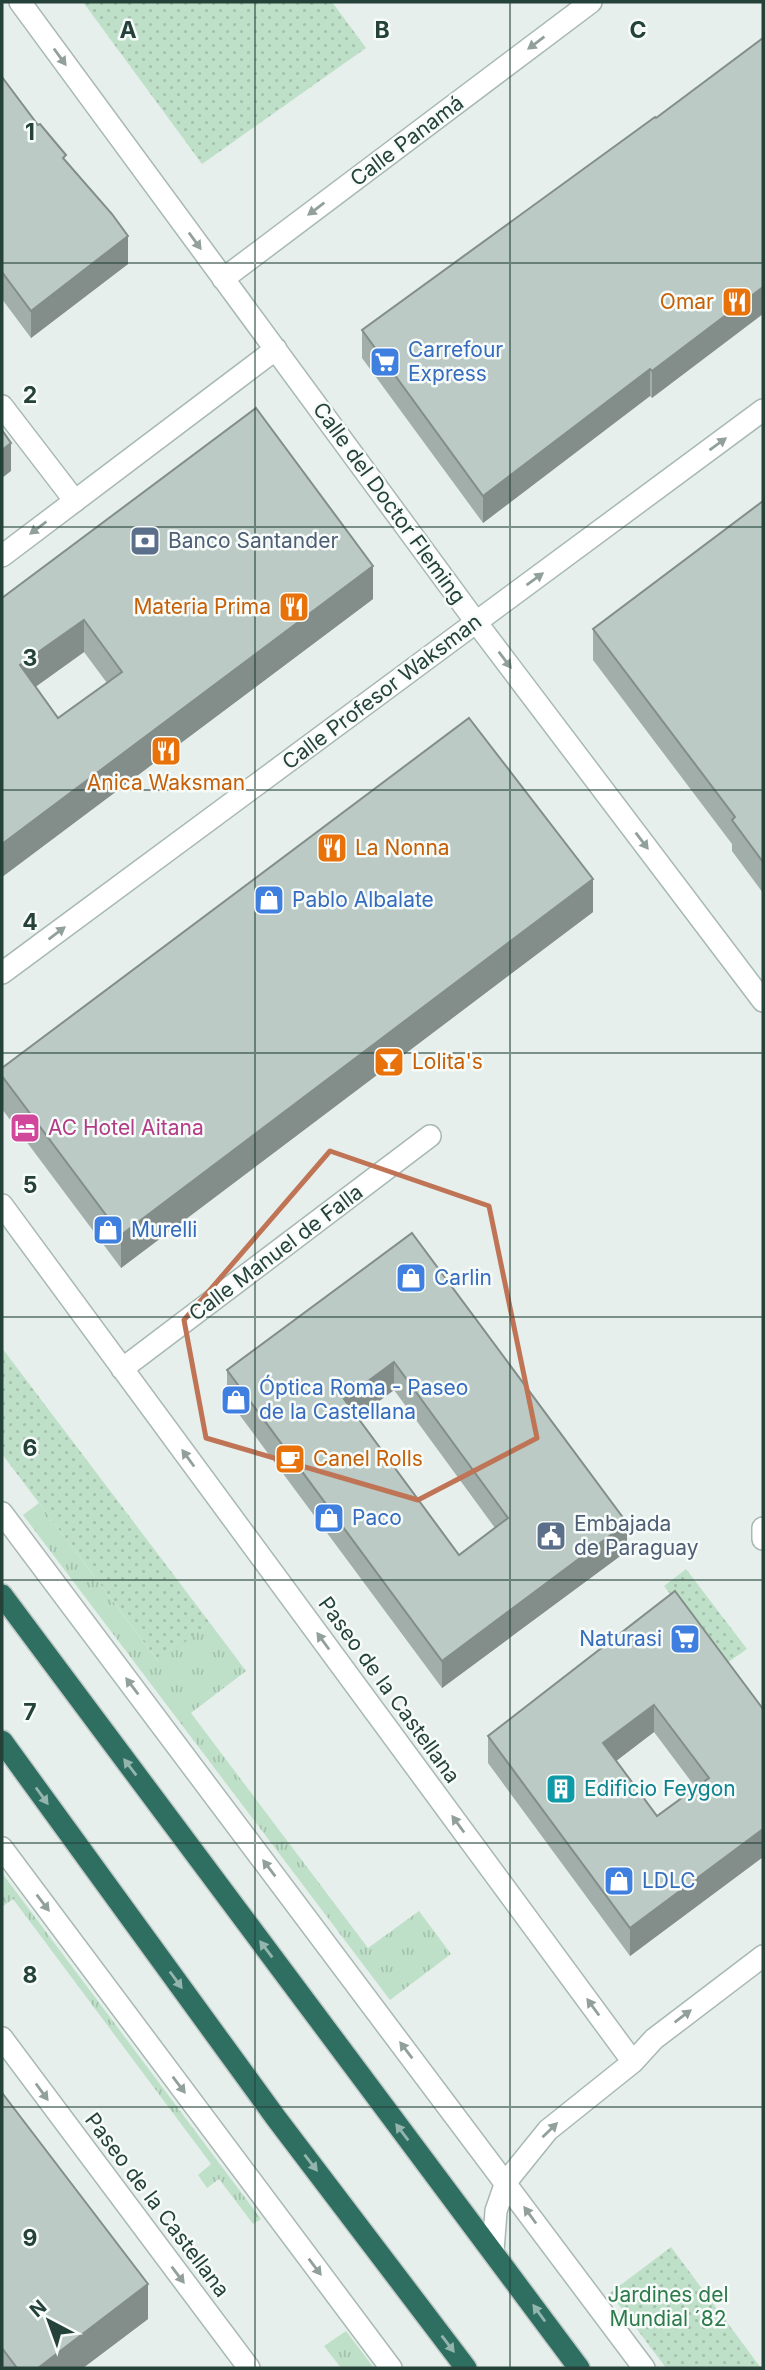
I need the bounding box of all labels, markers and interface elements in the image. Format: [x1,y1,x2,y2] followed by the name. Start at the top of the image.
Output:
[119,16,137,44] text: A
[374,16,390,44] text: B
[629,16,647,44] text: C
[527,36,546,50] one-way arrow
[53,48,67,66] one-way arrow
[345,90,468,191] street label: Calle Panamá
[25,118,35,146] text: 1
[307,202,325,217] one-way arrow
[187,231,202,249] one-way arrow
[720,285,754,319] restaurant icon: Omar
[660,289,714,314] place label: Omar
[408,337,503,386] place label: Carrefour Express
[368,345,402,379] supermarket icon: Carrefour Express
[23,381,37,409] text: 2
[308,397,471,608] street label: Calle del Doctor Fleming
[709,437,727,451] one-way arrow
[29,521,47,535] one-way arrow
[128,524,162,558] bank icon: Banco Santander
[168,528,338,553] place label: Banco Santander
[526,572,544,586] one-way arrow
[277,590,311,624] restaurant icon: Materia Prima
[133,594,271,619] place label: Materia Prima
[277,609,486,775] street label: Calle Profesor Waksman
[23,644,37,672] text: 3
[497,651,511,669] one-way arrow
[149,734,183,768] restaurant icon: Anica Waksman
[87,770,245,795] place label: Anica Waksman
[315,831,349,865] restaurant icon: La Nonna
[635,832,649,850] one-way arrow
[355,835,450,860] place label: La Nonna
[252,883,286,917] shop icon: Pablo Albalate
[292,887,434,912] place label: Pablo Albalate
[22,908,38,936] text: 4
[47,926,66,940] one-way arrow
[372,1045,406,1079] bar icon: Lolita's
[412,1049,483,1074] place label: Lolita's
[8,1111,42,1145] hotel icon: AC Hotel Aitana
[48,1115,204,1140] place label: AC Hotel Aitana
[23,1171,37,1199] text: 5
[184,1179,367,1326] street label: Calle Manuel de Falla
[91,1213,125,1247] shop icon: Murelli
[131,1217,197,1242] place label: Murelli
[394,1261,428,1295] shop icon: Carlin
[434,1265,492,1290] place label: Carlin
[259,1374,468,1424] place label: Óptica Roma - Paseo de la Castellana
[219,1383,253,1417] shop icon: Óptica Roma - Paseo de la Castellana
[23,1434,37,1462] text: 6
[273,1442,307,1476] cafe icon: Canel Rolls
[313,1446,423,1471] place label: Canel Rolls
[180,1450,195,1468] one-way arrow
[312,1501,346,1535] shop icon: Paco
[352,1505,402,1530] place label: Paco
[574,1511,699,1560] place label: Embajada de Paraguay
[534,1519,568,1553] public building icon: Embajada de Paraguay
[313,1592,465,1788] street label: Paseo de la Castellana
[668,1622,702,1656] supermarket icon: Naturasi
[579,1626,662,1651] place label: Naturasi
[316,1632,330,1651] one-way arrow
[125,1677,139,1695] one-way arrow
[23,1698,37,1726] text: 7
[123,1757,137,1776] one-way arrow
[544,1772,578,1806] building icon: Edificio Feygon
[584,1776,736,1801] place label: Edificio Feygon
[35,1787,49,1805] one-way arrow
[451,1815,465,1834] one-way arrow
[262,1859,276,1877] one-way arrow
[602,1864,636,1898] shop icon: LDLC
[642,1868,696,1893] place label: LDLC
[35,1894,49,1912] one-way arrow
[259,1940,273,1958] one-way arrow
[23,1961,37,1989] text: 8
[169,1971,183,1989] one-way arrow
[586,1998,600,2017] one-way arrow
[674,2010,692,2024] one-way arrow
[398,2041,413,2059] one-way arrow
[172,2076,186,2094] one-way arrow
[35,2083,49,2101] one-way arrow
[80,2108,235,2302] street label: Paseo de la Castellana
[541,2122,559,2138] one-way arrow
[394,2123,409,2141] one-way arrow
[303,2154,318,2172] one-way arrow
[524,2206,538,2224] one-way arrow
[23,2224,37,2252] text: 9
[308,2258,323,2276] one-way arrow
[170,2266,184,2284] one-way arrow
[607,2282,729,2331] park label: Jardines del Mundial ´82
[14,2286,84,2356] north arrow
[25,2295,51,2322] text: N
[532,2304,546,2322] one-way arrow
[441,2335,456,2353] one-way arrow

